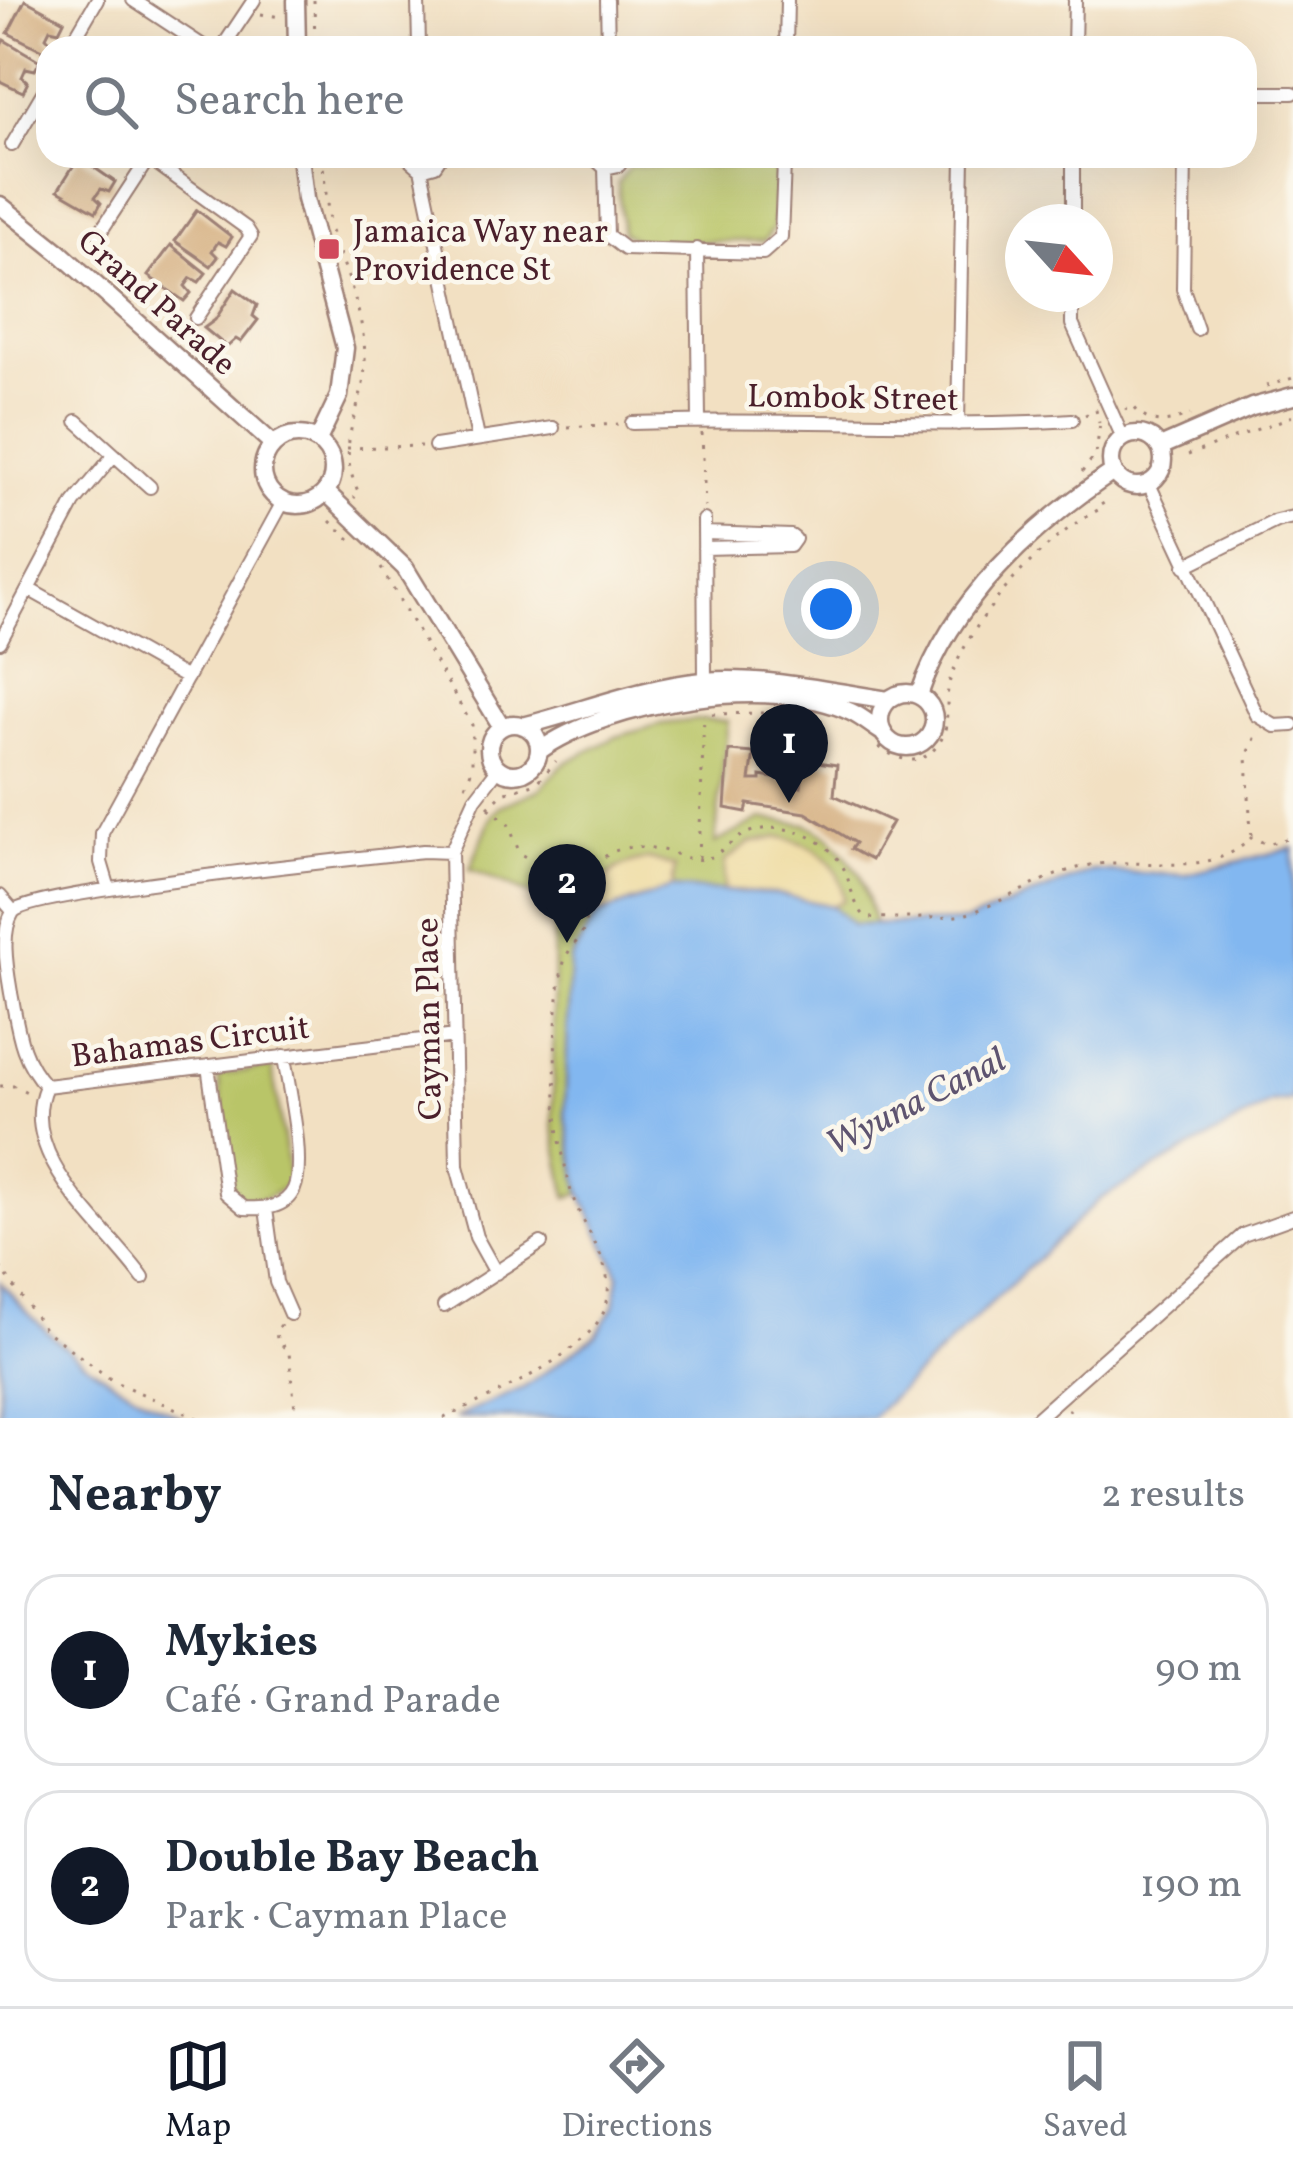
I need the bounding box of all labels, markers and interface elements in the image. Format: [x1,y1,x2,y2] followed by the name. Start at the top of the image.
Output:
[36,36,1257,168] search box
[78,69,144,135] icon: search
[174,71,405,134] text: Search here
[1005,204,1113,312] north arrow
[353,211,608,295] place label: Jamaica Way near Providence St
[66,220,245,388] street label: Grand Parade
[316,236,342,262] marker: Jamaica Way near Providence St
[747,375,959,425] street label: Lombok Street
[801,579,861,639] your location
[750,704,828,803] pin: 1
[528,844,606,943] pin: 2
[406,917,456,1121] street label: Cayman Place
[69,1007,312,1081] street label: Bahamas Circuit
[818,1037,1015,1170] water label: Wyuna Canal
[48,1461,222,1532] text: Nearby
[1101,1469,1245,1523] text: 2 results
[165,1612,318,1675] text: Mykies
[82,1643,98,1697] text: 1
[1155,1643,1242,1697] text: 90 m
[165,1675,501,1729] text: Café · Grand Parade
[165,1828,540,1891] text: Double Bay Beach
[80,1859,100,1913] text: 2
[1140,1859,1242,1913] text: 190 m
[165,1891,507,1945] text: Park · Cayman Place
[165,2033,231,2151] tab: Map
[561,2033,713,2151] tab: Directions
[1043,2033,1128,2151] tab: Saved

